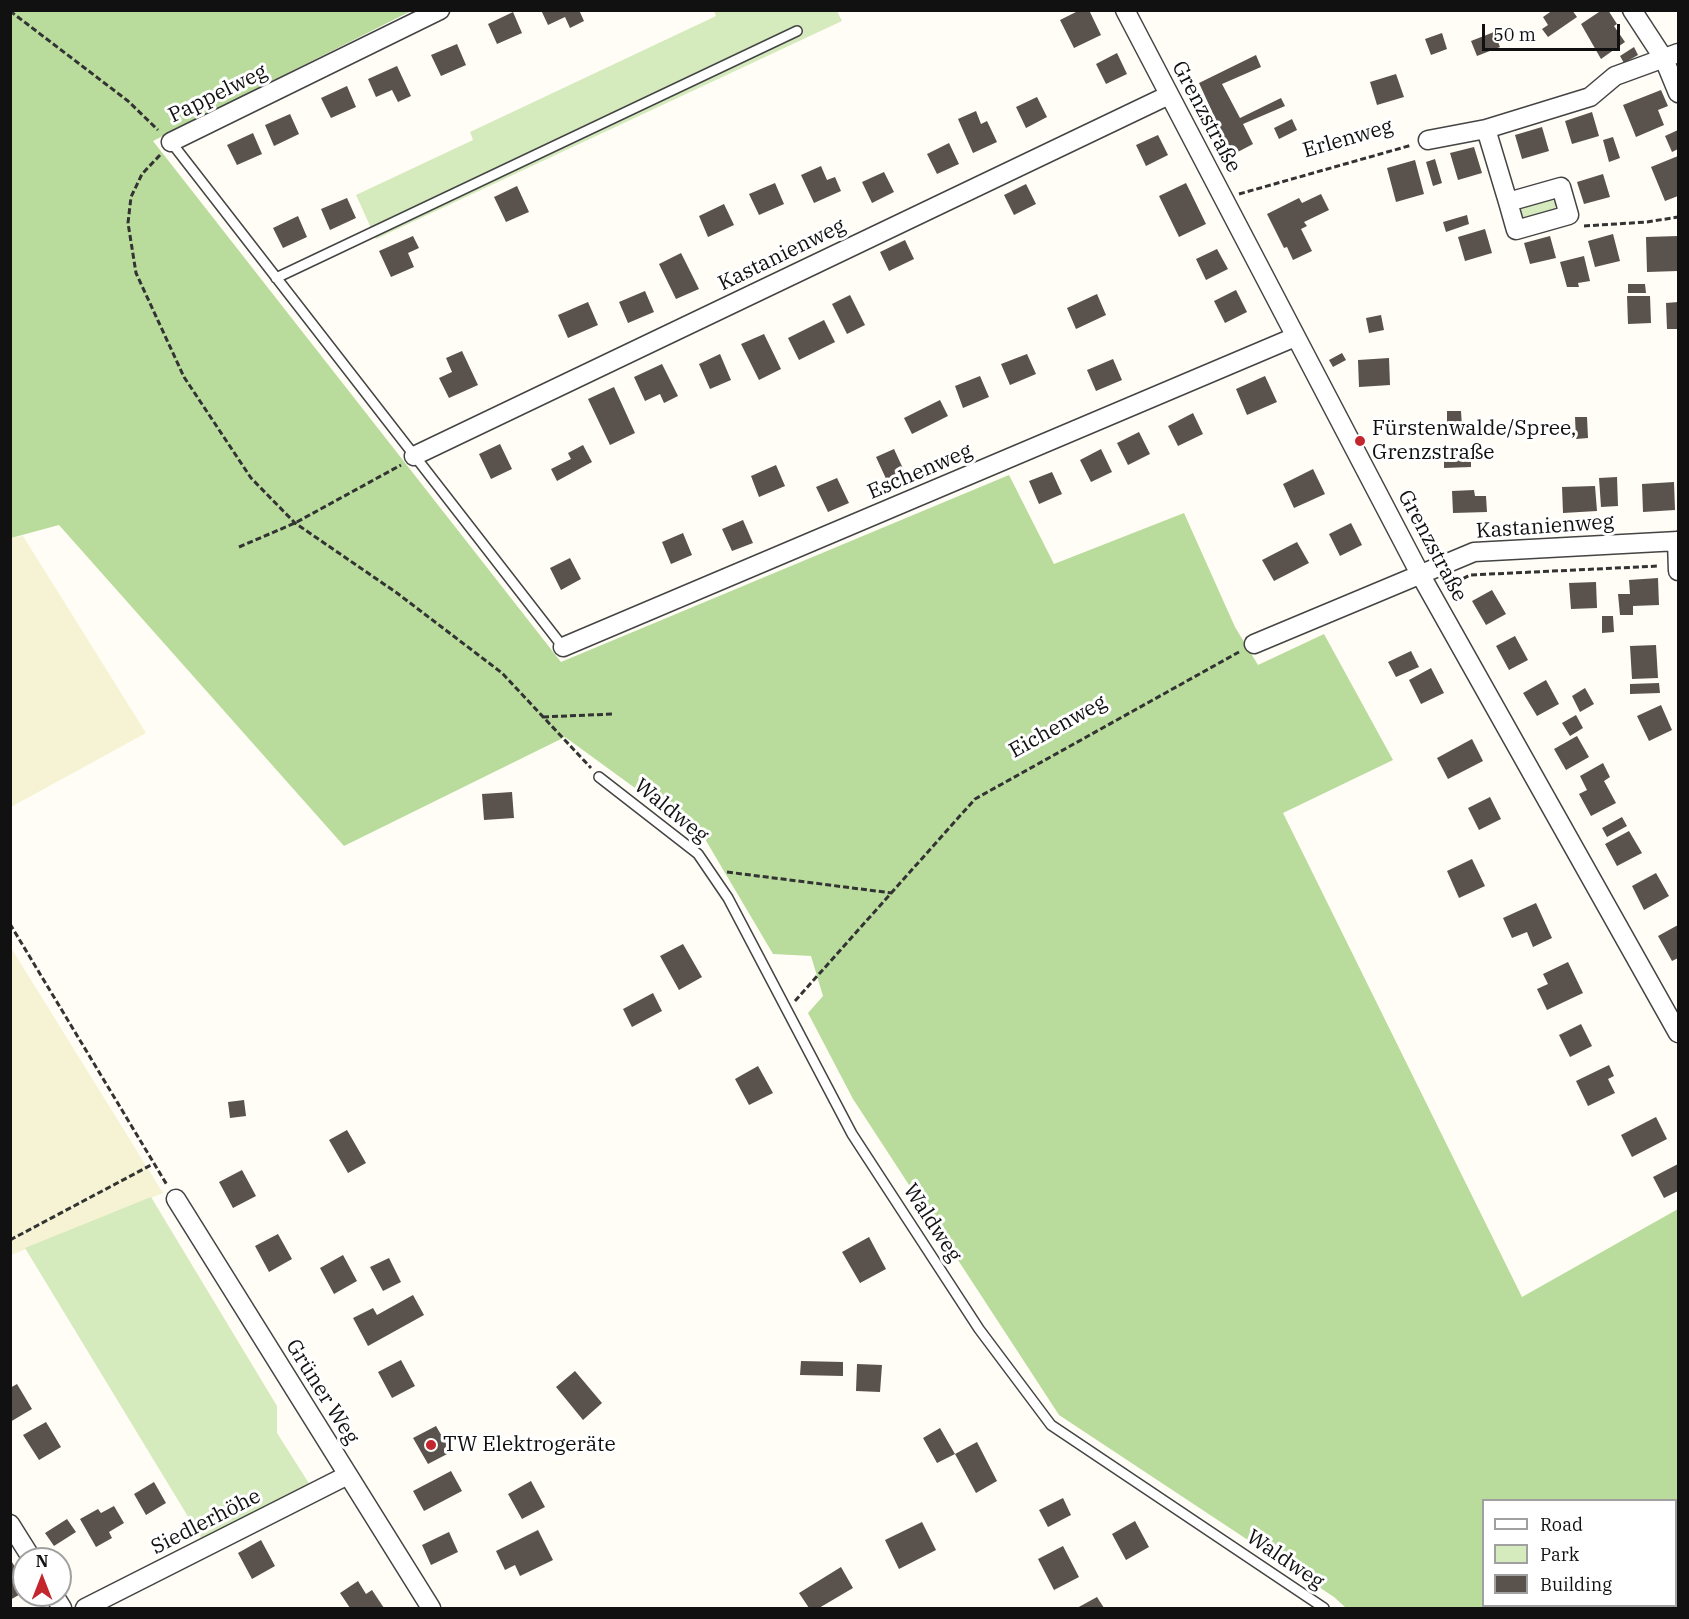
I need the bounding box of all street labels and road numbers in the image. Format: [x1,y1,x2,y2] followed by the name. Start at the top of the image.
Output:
[1166,57,1246,177] street label: Grenzstraße
[165,59,271,129] street label: Pappelweg
[1300,114,1396,164] street label: Erlenweg
[714,213,850,297] street label: Kastanienweg
[864,439,976,505] street label: Eschenweg
[1392,486,1472,606] street label: Grenzstraße
[1475,510,1615,544] street label: Kastanienweg
[1005,690,1111,764] street label: Eichenweg
[629,773,713,849] street label: Waldweg
[897,1179,967,1267] street label: Waldweg
[280,1335,364,1449] street label: Grüner Weg
[147,1484,265,1560] street label: Siedlerhöhe
[1241,1525,1329,1595] street label: Waldweg

